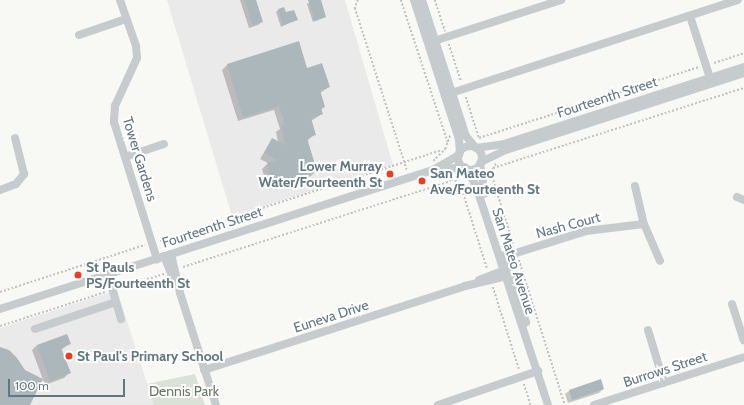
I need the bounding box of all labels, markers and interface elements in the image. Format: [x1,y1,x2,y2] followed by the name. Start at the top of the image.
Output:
[555,73,659,121] street label: Fourteenth Street
[119,115,161,203] street label: Tower Gardens
[258,158,382,190] place label: Lower Murray Water/Fourteenth St
[430,165,540,198] place label: San Mateo Ave/Fourteenth St
[385,169,395,179] marker: Lower Murray Water/Fourteenth St
[417,176,427,186] marker: San Mateo Ave/Fourteenth St
[160,203,264,251] street label: Fourteenth Street
[489,206,539,316] street label: San Mateo Avenue
[534,208,602,242] street label: Nash Court
[86,259,190,292] place label: St Pauls PS/Fourteenth St
[73,270,83,280] marker: St Pauls PS/Fourteenth St
[291,296,371,336] street label: Euneva Drive
[77,348,223,364] place label: St Paul's Primary School
[621,348,709,390] street label: Burrows Street
[64,351,74,361] marker: St Paul's Primary School
[10,371,127,397] scale bar
[15,378,49,393] text: 100 m
[149,383,219,399] park label: Dennis Park

